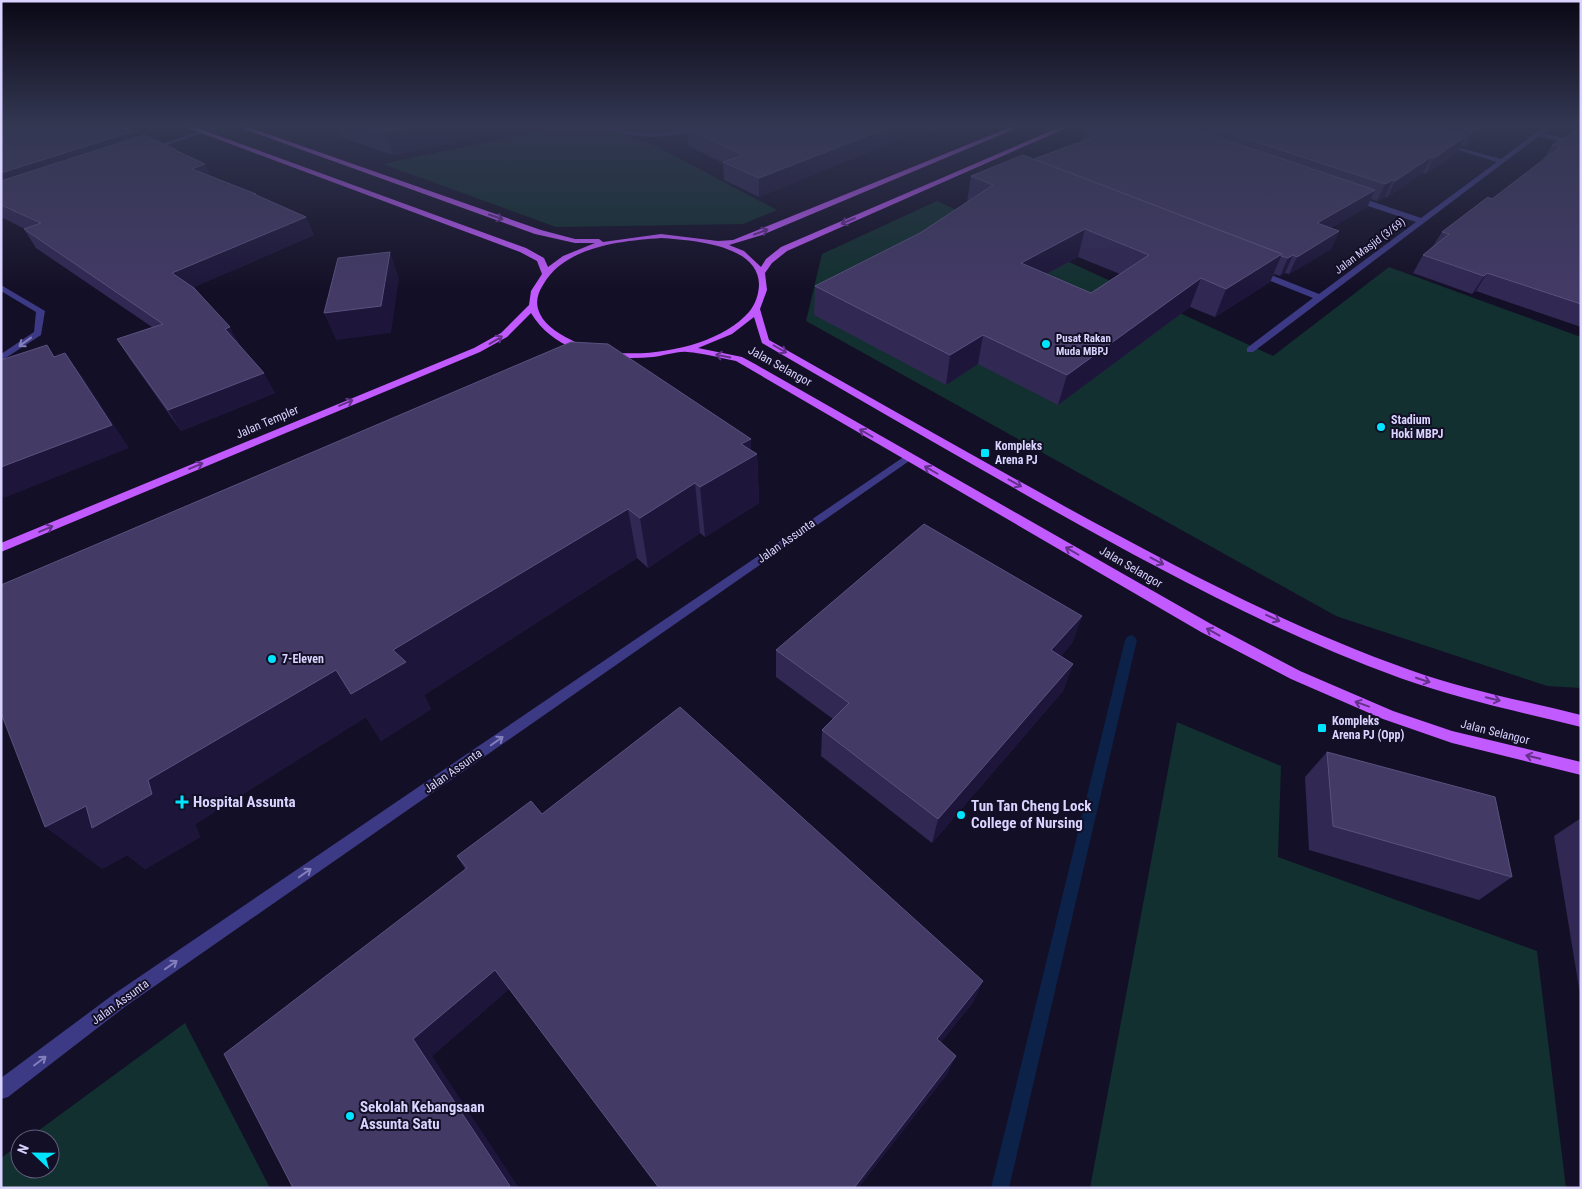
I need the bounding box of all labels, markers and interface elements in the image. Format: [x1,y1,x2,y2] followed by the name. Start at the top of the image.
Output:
[488,213,503,222] one-way arrow
[1332,215,1408,277] street label: Jalan Masjid (3/69)
[841,216,856,226] one-way arrow
[753,227,769,236] one-way arrow
[1056,332,1111,358] place label: Pusat Rakan Muda MBPJ
[488,335,502,345] one-way arrow
[19,337,32,348] one-way arrow
[1040,338,1052,350] marker: Pusat Rakan Muda MBPJ
[746,343,814,389] street label: Jalan Selangor
[772,345,786,355] one-way arrow
[715,351,731,361] one-way arrow
[338,398,353,408] one-way arrow
[234,402,301,441] street label: Jalan Templer
[1391,413,1443,441] place label: Stadium Hoki MBPJ
[1375,421,1387,433] marker: Stadium Hoki MBPJ
[859,427,873,437] one-way arrow
[995,439,1043,467] place label: Kompleks Arena PJ
[979,447,991,459] marker: Kompleks Arena PJ
[188,461,203,470] one-way arrow
[924,465,939,475] one-way arrow
[1007,479,1021,489] one-way arrow
[754,516,818,566] street label: Jalan Assunta
[38,523,53,533] one-way arrow
[1097,543,1165,591] street label: Jalan Selangor
[1066,545,1080,555] one-way arrow
[1150,556,1165,566] one-way arrow
[1265,614,1280,624] one-way arrow
[1206,627,1221,636] one-way arrow
[282,652,324,666] place label: 7-Eleven
[266,653,278,665] marker: 7-Eleven
[1415,675,1431,685] one-way arrow
[1484,694,1500,704] one-way arrow
[1354,699,1370,708] one-way arrow
[1332,714,1404,742] place label: Kompleks Arena PJ (Opp)
[1459,717,1531,747] street label: Jalan Selangor
[1316,722,1328,734] marker: Kompleks Arena PJ (Opp)
[489,736,503,746] one-way arrow
[421,746,485,796] street label: Jalan Assunta
[1526,752,1542,761] one-way arrow
[193,793,296,811] place label: Hospital Assunta
[175,795,189,809] marker: Hospital Assunta
[971,797,1092,832] place label: Tun Tan Cheng Lock College of Nursing
[955,809,967,821] marker: Tun Tan Cheng Lock College of Nursing
[298,868,312,878] one-way arrow
[164,960,178,970] one-way arrow
[89,976,152,1027] street label: Jalan Assunta
[33,1055,46,1066] one-way arrow
[360,1098,485,1133] place label: Sekolah Kebangsaan Assunta Satu
[344,1110,356,1122] marker: Sekolah Kebangsaan Assunta Satu
[10,1129,60,1179] north arrow
[14,1142,32,1156] text: N

